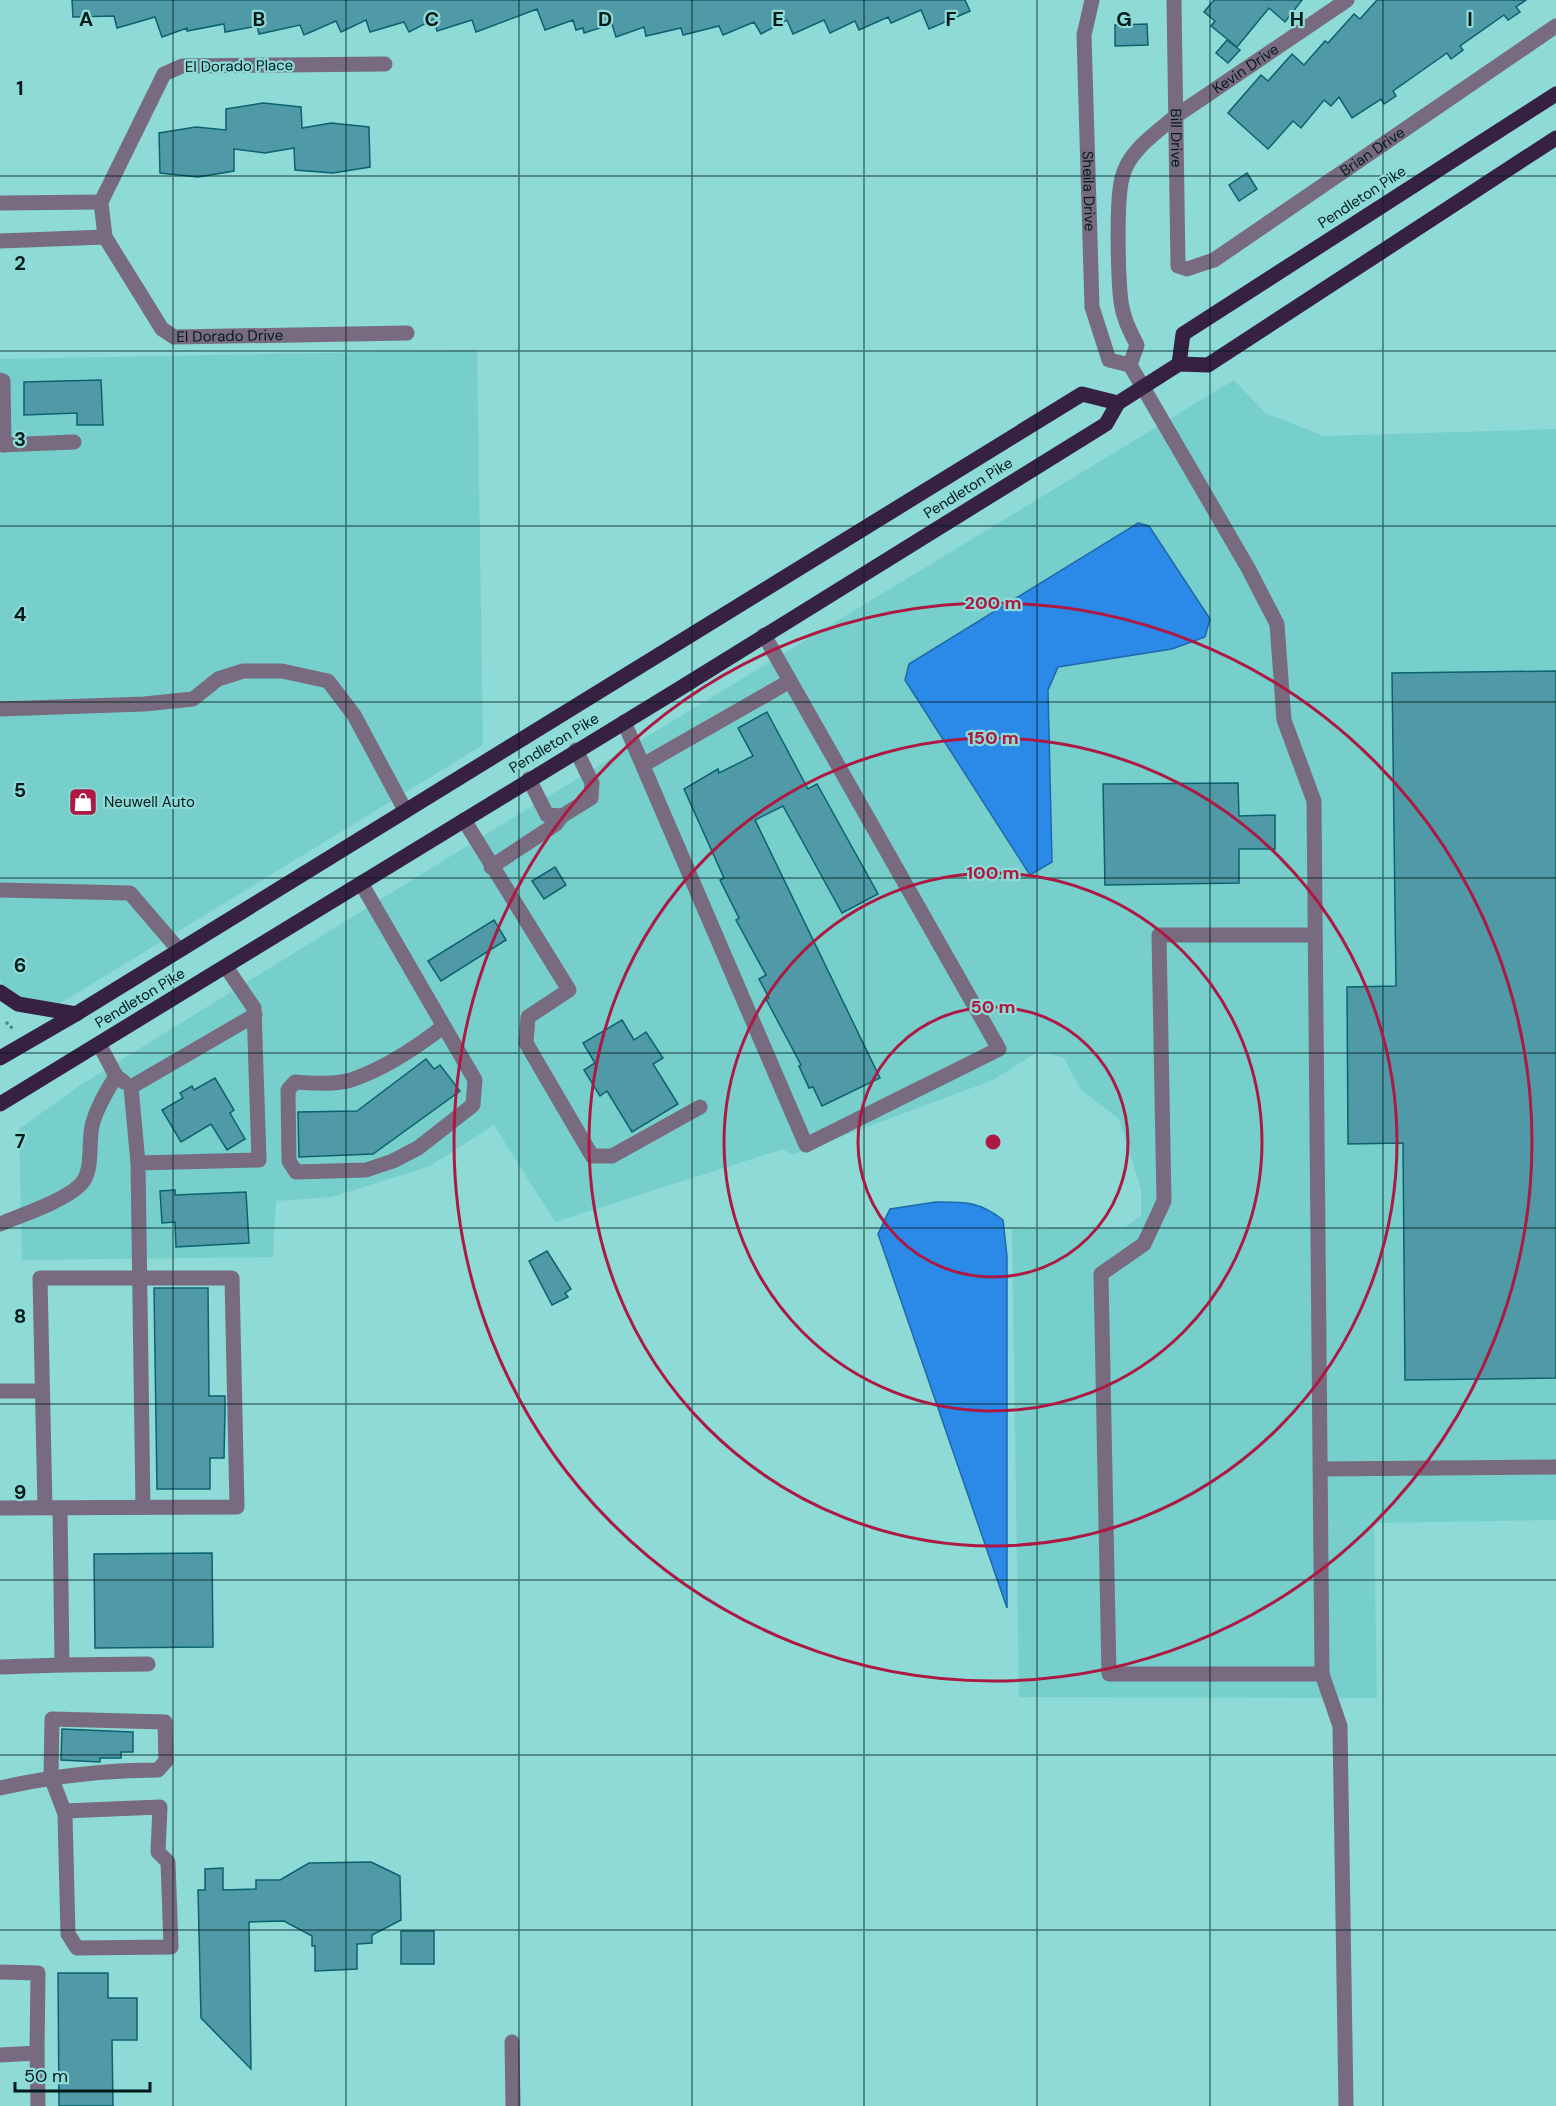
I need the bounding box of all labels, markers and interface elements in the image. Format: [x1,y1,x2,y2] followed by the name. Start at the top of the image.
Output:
[79,6,93,32] text: A
[253,6,265,32] text: B
[425,6,439,32] text: C
[598,6,612,32] text: D
[772,6,784,32] text: E
[945,6,957,32] text: F
[1116,6,1132,32] text: G
[1290,6,1304,32] text: H
[1467,6,1473,32] text: I
[1208,39,1283,98] street label: Kevin Drive
[185,55,293,77] street label: El Dorado Place
[16,75,24,101] text: 1
[1166,108,1187,168] street label: Bill Drive
[1336,122,1409,181] street label: Brian Drive
[1077,150,1100,232] street label: Sheila Drive
[1314,161,1410,233] street label: Pendleton Pike
[14,250,26,276] text: 2
[176,325,283,347] street label: El Dorado Drive
[14,426,26,452] text: 3
[920,453,1016,523] street label: Pendleton Pike
[965,591,1021,615] text: 200 m
[14,601,27,627] text: 4
[505,708,603,778] street label: Pendleton Pike
[967,726,1019,750] text: 150 m
[14,777,26,803] text: 5
[67,786,99,818] shop icon: Neuwell Auto
[104,792,195,812] place label: Neuwell Auto
[966,861,1020,885] text: 100 m
[14,952,26,978] text: 6
[91,963,189,1033] street label: Pendleton Pike
[970,995,1016,1019] text: 50 m
[15,1128,26,1154] text: 7
[983,1132,1003,1152] centre of rings
[14,1303,26,1329] text: 8
[14,1479,26,1505] text: 9
[15,2055,150,2093] scale bar
[24,2064,68,2088] text: 50 m

